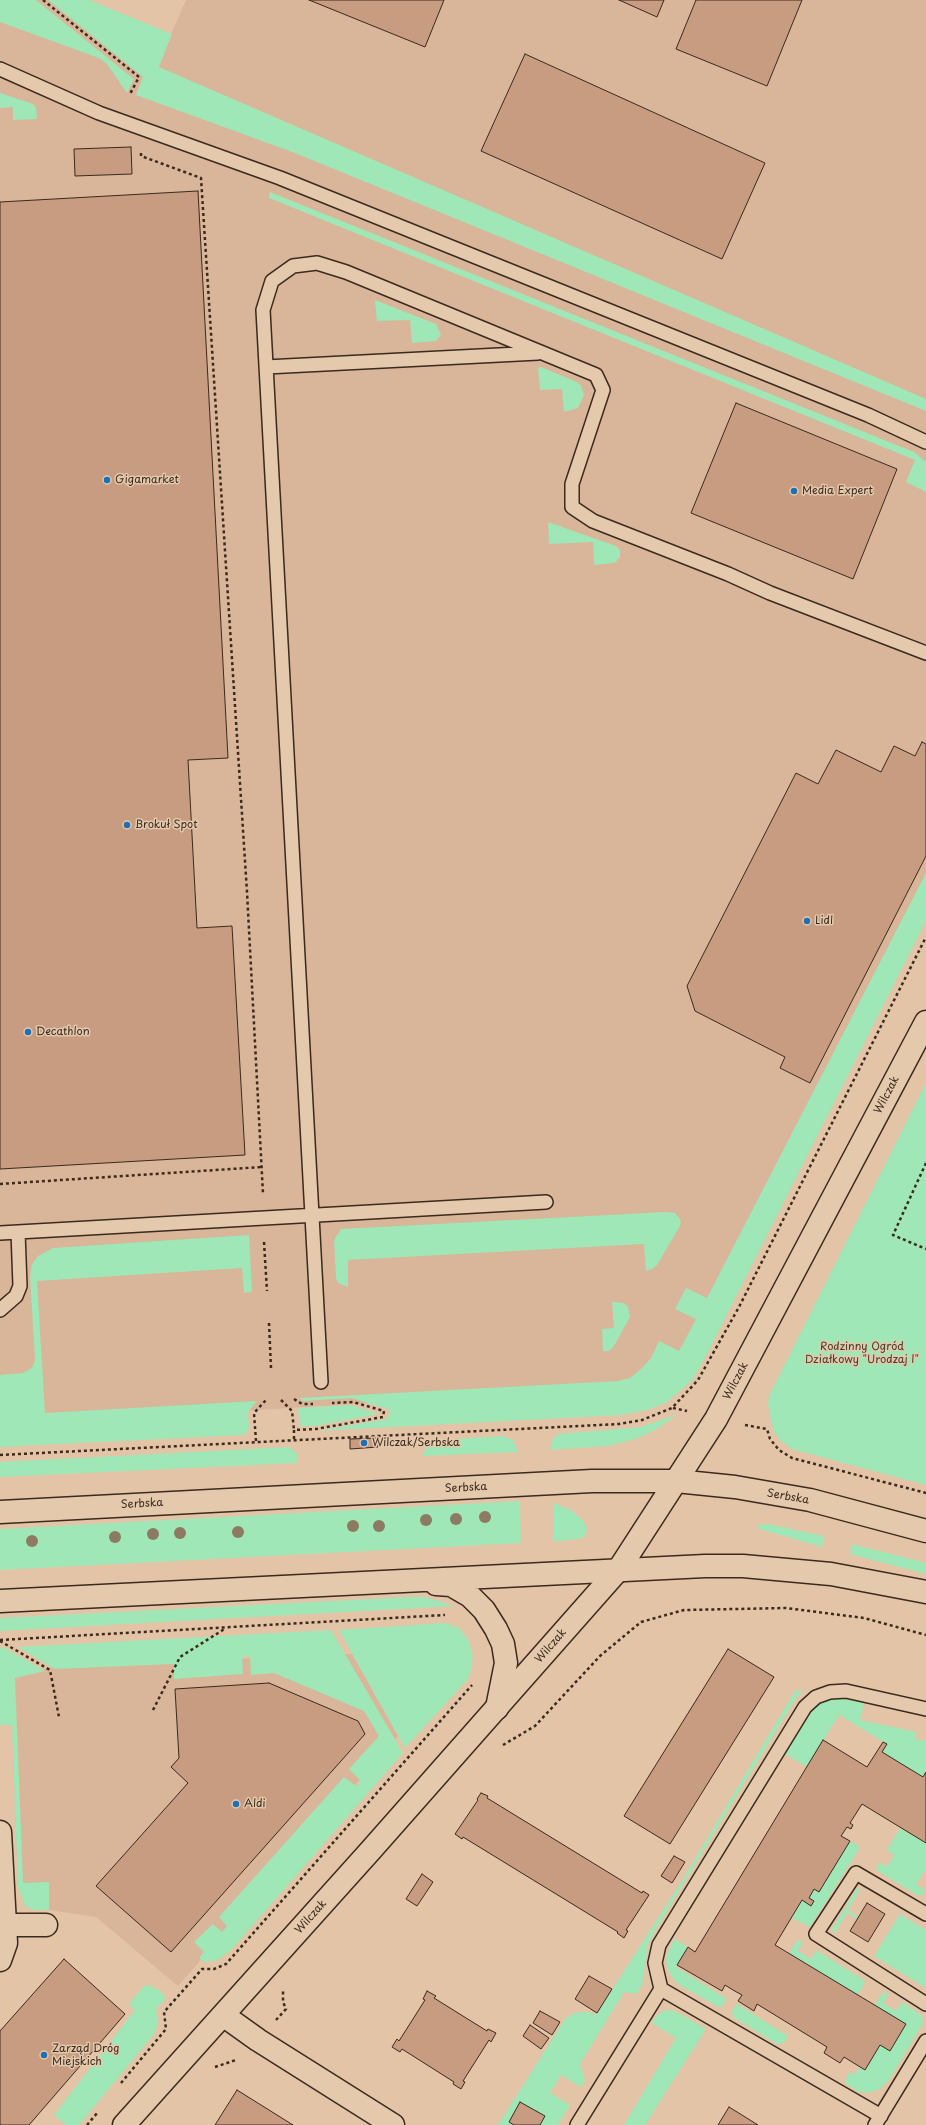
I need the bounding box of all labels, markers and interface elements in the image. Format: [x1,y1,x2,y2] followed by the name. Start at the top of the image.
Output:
[115,473,179,487] place label: Gigamarket
[102,475,112,485] marker: Gigamarket
[802,484,873,498] place label: Media Expert
[789,486,799,496] marker: Media Expert
[135,818,198,832] place label: Brokuł Spot
[122,820,132,830] marker: Brokuł Spot
[815,914,833,928] place label: Lidl
[802,916,812,926] marker: Lidl
[36,1025,90,1039] place label: Decathlon
[23,1027,33,1037] marker: Decathlon
[872,1074,902,1116] street label: Wilczak
[805,1340,919,1366] park label: Rodzinny Ogród Działkowy "Urodzaj I"
[721,1360,751,1402] street label: Wilczak
[372,1436,460,1450] place label: Wilczak/Serbska
[359,1438,369,1448] marker: Wilczak/Serbska
[444,1480,488,1496] street label: Serbska
[766,1487,810,1507] street label: Serbska
[120,1496,164,1512] street label: Serbska
[533,1626,569,1666] street label: Wilczak
[244,1797,265,1811] place label: Aldi
[231,1799,241,1809] marker: Aldi
[292,1897,330,1937] street label: Wilczak
[52,2042,119,2068] place label: Zarząd Dróg Miejskich
[39,2050,49,2060] marker: Zarząd Dróg Miejskich

